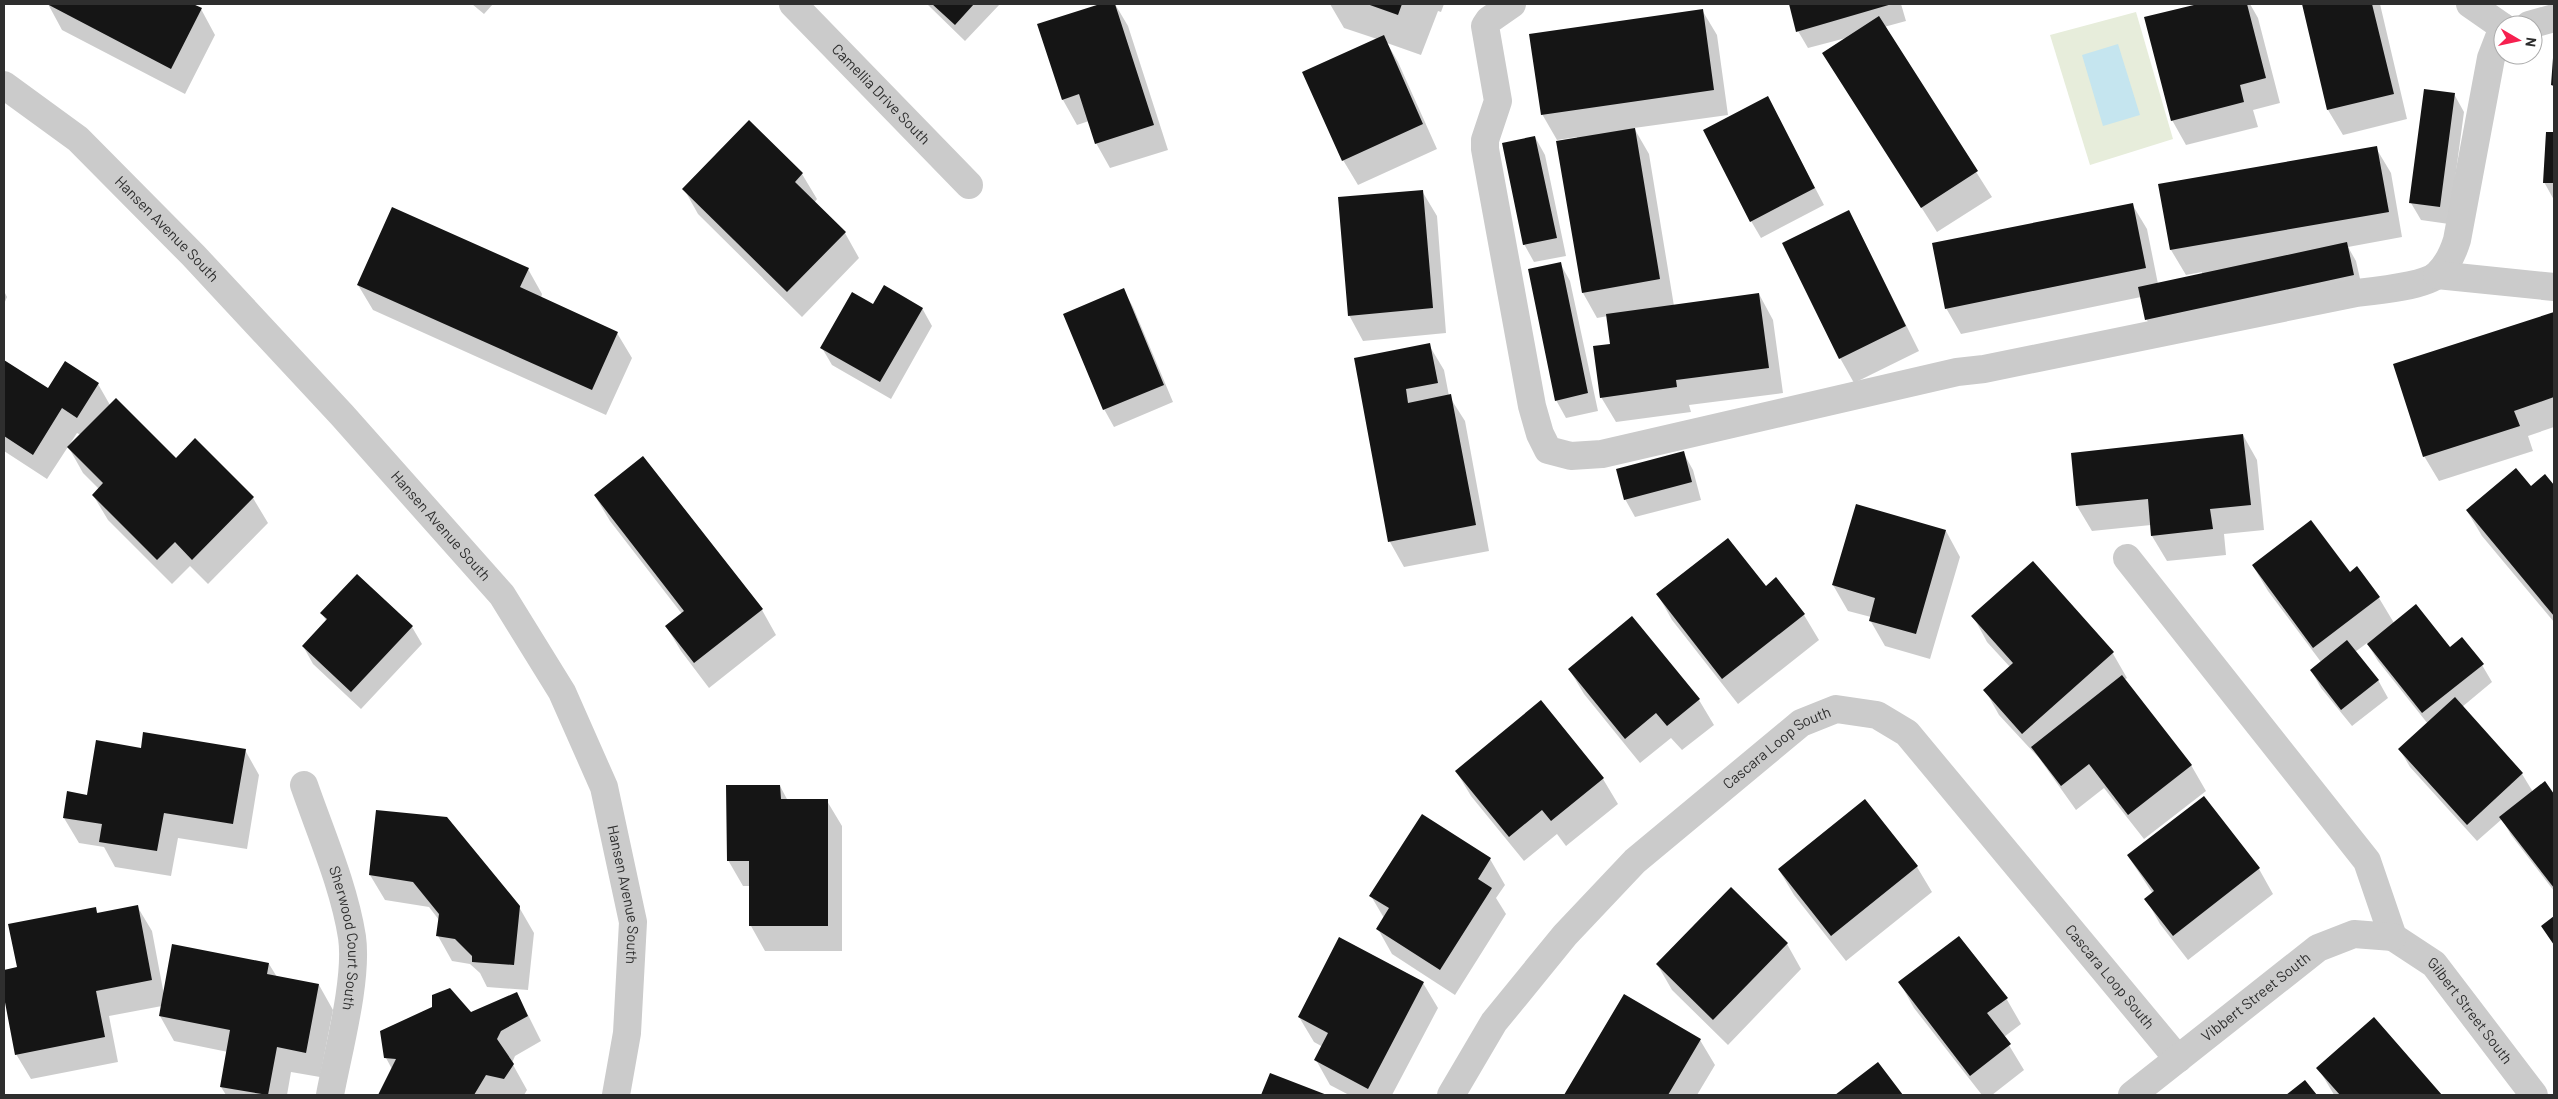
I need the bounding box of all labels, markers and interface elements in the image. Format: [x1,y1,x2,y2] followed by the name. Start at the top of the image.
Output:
[2493,15,2543,65] north arrow
[2522,36,2540,48] text: N
[829,40,935,148] street label: Camellia Drive South
[112,172,223,285] street label: Hansen Avenue South
[388,467,495,584] street label: Hansen Avenue South
[1719,702,1833,792] street label: Cascara Loop South
[604,823,643,965] street label: Hansen Avenue South
[326,863,363,1012] street label: Sherwood Court South
[2062,920,2159,1032] street label: Cascara Loop South
[2197,948,2313,1045] street label: Vibbert Street South
[2425,952,2517,1067] street label: Gilbert Street South

